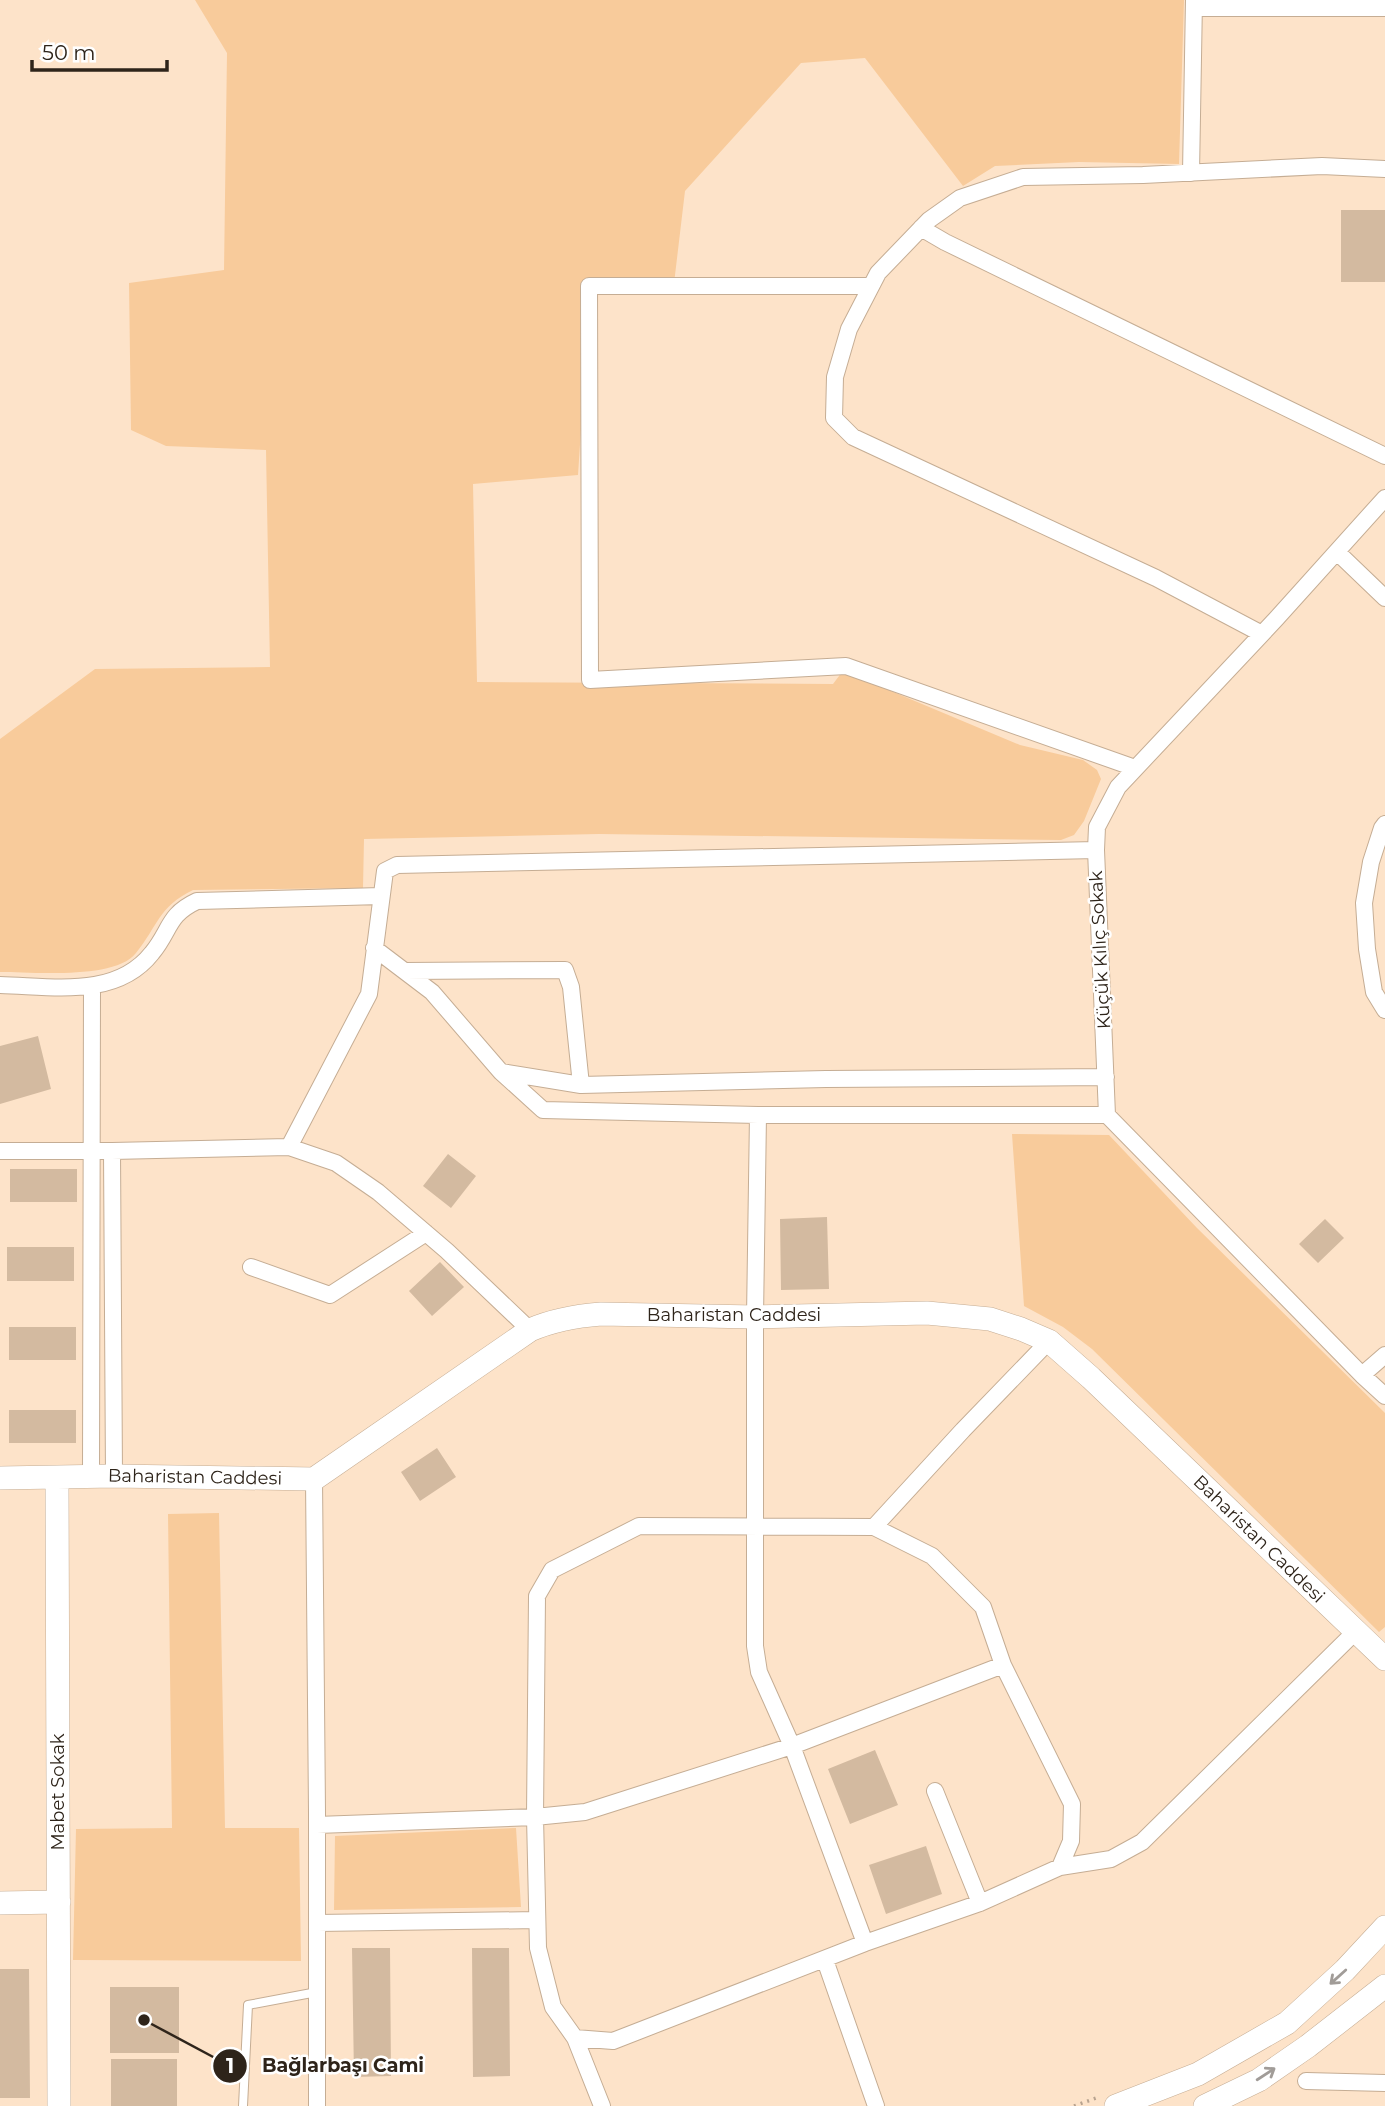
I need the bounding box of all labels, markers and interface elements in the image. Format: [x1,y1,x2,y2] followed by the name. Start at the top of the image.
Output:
[32,28,166,72] scale bar
[42,40,96,65] text: 50 m
[1085,870,1115,1030] street label: Küçük Kılıç Sokak
[647,1304,821,1326] street label: Baharistan Caddesi
[108,1464,282,1490] street label: Baharistan Caddesi
[1189,1471,1329,1607] street label: Baharistan Caddesi
[47,1733,69,1851] street label: Mabet Sokak
[1329,1969,1347,1985] one-way arrow
[212,2046,438,2086] callout: Bağlarbaşı Cami
[226,2053,234,2078] text: 1
[262,2054,424,2077] text: Bağlarbaşı Cami
[1255,2067,1275,2081] one-way arrow

